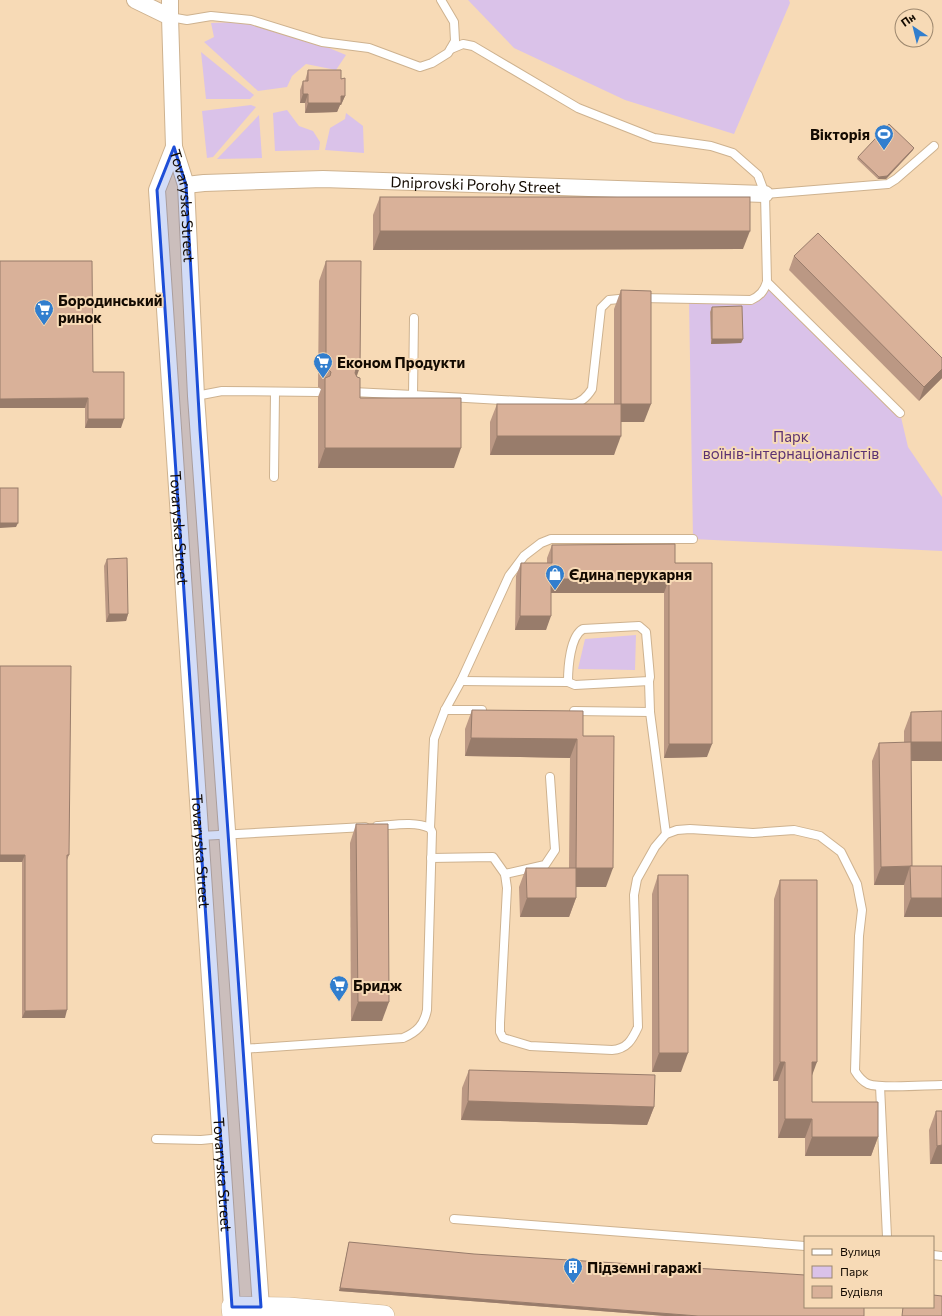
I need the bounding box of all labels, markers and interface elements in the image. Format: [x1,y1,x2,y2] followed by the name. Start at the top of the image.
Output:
[894,8,934,48] north arrow
[898,10,918,29] text: Пн
[873,123,895,151] sports icon: Вікторія
[810,125,870,143] place label: Вікторія
[166,147,199,263] street label: Tovaryska Street
[390,172,561,196] street label: Dniprovski Porohy Street
[58,291,162,326] place label: Бородинський ринок
[33,298,55,326] supermarket icon: Бородинський ринок
[312,351,334,379] supermarket icon: Економ Продукти
[337,353,465,371] place label: Економ Продукти
[703,427,879,462] park label: Парк воїнів-інтернаціоналістів
[167,470,193,586] street label: Tovaryska Street
[544,563,566,591] shop icon: Єдина перукарня
[569,565,692,583] place label: Єдина перукарня
[189,794,214,909] street label: Tovaryska Street
[328,974,350,1002] supermarket icon: Бридж
[353,976,403,994] place label: Бридж
[210,1117,236,1232] street label: Tovaryska Street
[804,1236,934,1308] legend
[840,1244,881,1258] text: Вулиця
[562,1256,584,1284] building icon: Підземні гаражі
[587,1258,702,1276] place label: Підземні гаражі
[840,1264,869,1278] text: Парк
[840,1284,883,1298] text: Будівля

